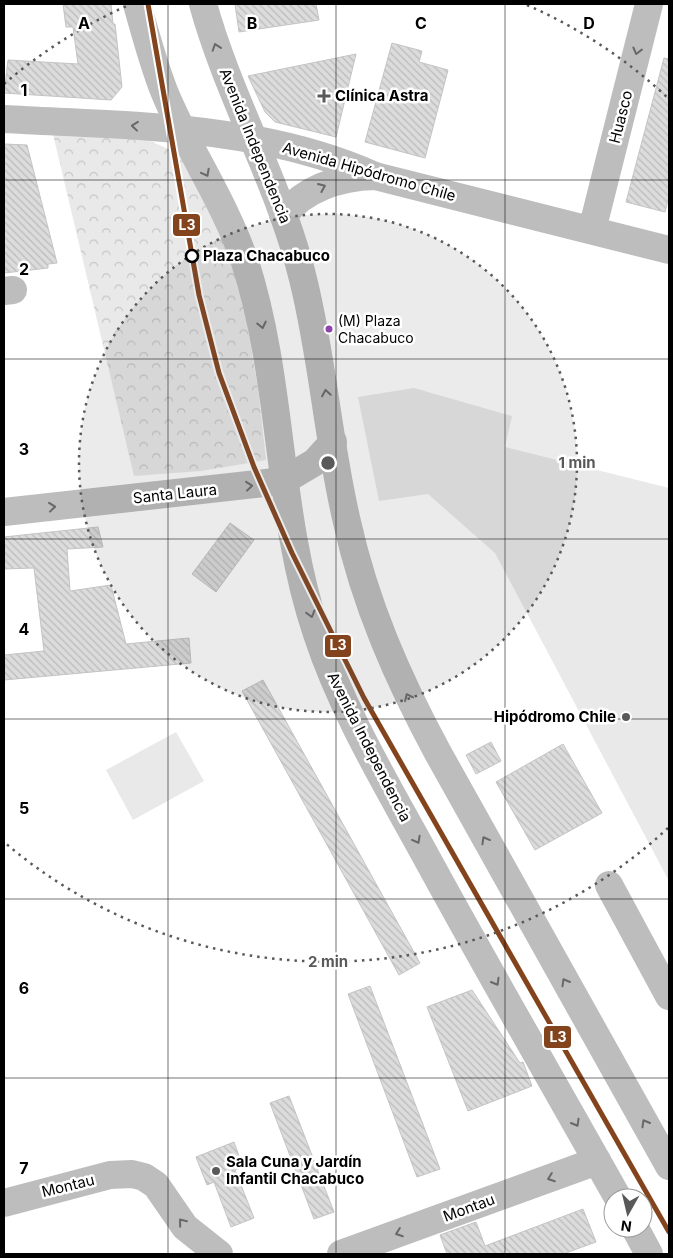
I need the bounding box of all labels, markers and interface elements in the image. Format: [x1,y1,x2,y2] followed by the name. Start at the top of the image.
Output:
[78,13,90,33] text: A
[247,13,257,33] text: B
[415,13,427,33] text: C
[583,13,595,33] text: D
[212,43,222,52] one-way arrow
[633,47,643,55] one-way arrow
[216,65,295,226] street label: Avenida Independencia
[21,80,27,100] text: 1
[335,86,428,105] place label: Clínica Astra
[605,88,636,145] street label: Huasco
[317,89,331,103] marker: Clínica Astra
[130,121,138,132] one-way arrow
[280,138,458,205] street label: Avenida Hipódromo Chile
[200,168,210,177] one-way arrow
[317,182,326,193] one-way arrow
[172,213,201,237] line badge: L3
[179,216,195,233] text: L3
[203,246,330,265] place label: Plaza Chacabuco
[185,249,199,263] marker: Plaza Chacabuco
[19,259,29,279] text: 2
[338,312,414,346] place label: (M) Plaza Chacabuco
[256,321,266,329] one-way arrow
[324,324,334,334] marker: (M) Plaza Chacabuco
[321,389,331,398] one-way arrow
[19,439,29,459] text: 3
[558,453,596,472] text: 1 min
[319,454,337,472] centre of rings
[132,480,218,507] street label: Santa Laura
[245,481,253,492] one-way arrow
[49,502,57,513] one-way arrow
[305,610,315,618] one-way arrow
[19,619,30,639] text: 4
[324,634,352,658] line badge: L3
[330,636,346,653] text: L3
[323,669,415,825] street label: Avenida Independencia
[404,693,415,702] one-way arrow
[494,707,616,726] place label: Hipódromo Chile
[620,711,632,723] marker: Hipódromo Chile
[19,798,29,818] text: 5
[411,834,421,843] one-way arrow
[481,837,491,846] one-way arrow
[308,952,348,971] text: 2 min
[489,976,499,985] one-way arrow
[19,978,29,998] text: 6
[561,978,571,987] one-way arrow
[543,1025,572,1049] line badge: L3
[550,1028,566,1045] text: L3
[570,1118,580,1127] one-way arrow
[641,1120,651,1129] one-way arrow
[226,1152,364,1188] place label: Sala Cuna y Jardín Infantil Chacabuco
[19,1158,29,1178] text: 7
[210,1165,222,1177] marker: Sala Cuna y Jardín Infantil Chacabuco
[40,1170,96,1201] street label: Montau
[548,1172,556,1182] one-way arrow
[603,1188,653,1238] north arrow
[440,1189,497,1226] street label: Montau
[620,1217,633,1236] text: N
[180,1219,188,1228] one-way arrow
[395,1227,404,1237] one-way arrow

